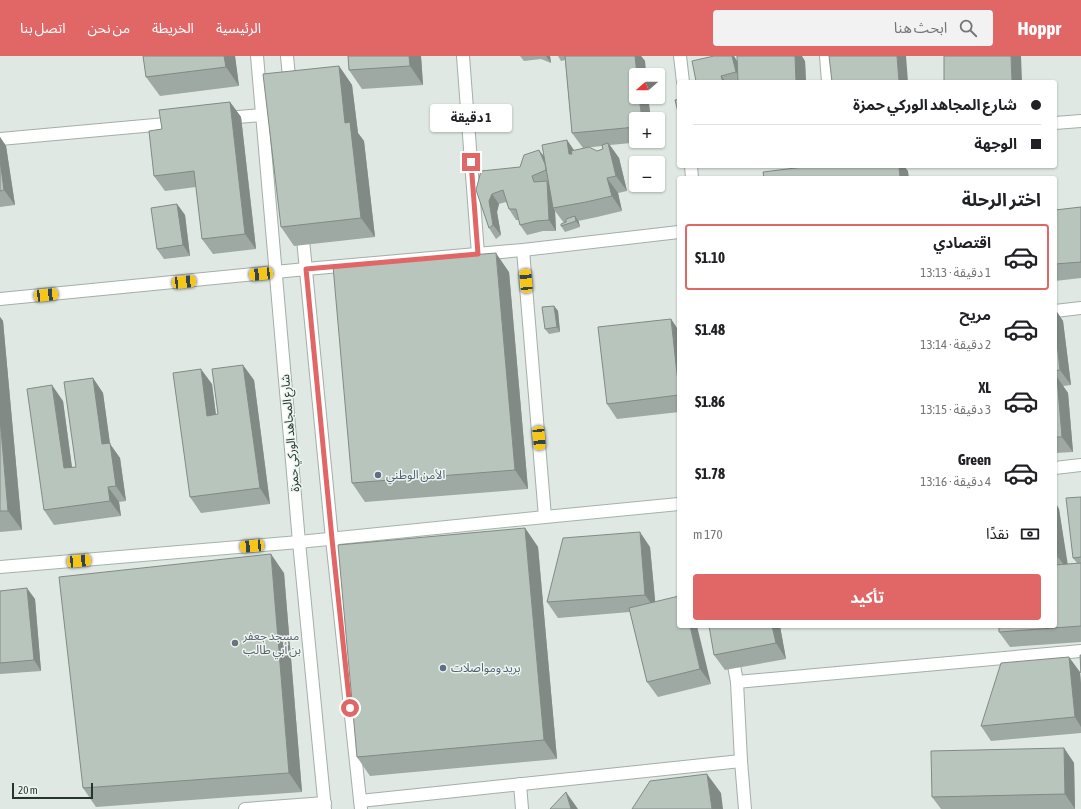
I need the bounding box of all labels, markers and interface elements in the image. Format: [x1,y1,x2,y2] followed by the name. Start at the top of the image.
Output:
[713,10,993,46] search box
[957,17,979,39] icon: search
[1017,17,1061,39] text: Hoppr
[894,19,947,36] text: ابحث هنا
[20,20,66,36] text: اتصل بنا
[88,20,130,36] text: من نحن
[152,20,194,36] text: الخريطة
[216,20,261,36] text: الرئيسية
[629,68,665,104] north arrow
[629,68,665,192] map controls
[853,96,1017,113] text: شارع المجاهد الوركي حمزة
[430,104,512,132] callout: 1 دقيقة
[451,110,491,125] text: 1 دقيقة
[629,112,665,148] button: +
[974,135,1017,152] text: الوجهة
[462,153,480,171] route end
[629,156,665,192] button: −
[962,189,1041,210] text: اختر الرحلة
[933,234,991,251] text: اقتصادي
[1003,239,1039,275] icon: car
[695,249,725,266] text: $1.10
[920,265,991,280] text: 1 دقيقة · 13:13
[248,267,274,281] car
[519,269,533,293] car
[171,275,197,289] car
[33,288,59,302] car
[959,306,991,323] text: مريح
[1003,311,1039,347] icon: car
[695,321,725,338] text: $1.48
[920,337,991,352] text: 2 دقيقة · 13:14
[278,373,305,492] street label: شارع المجاهد الوركي حمزة
[978,379,991,396] text: XL
[1003,383,1039,419] icon: car
[695,393,725,410] text: $1.86
[920,402,991,417] text: 3 دقيقة · 13:15
[532,426,546,450] car
[958,451,991,468] text: Green
[1003,455,1039,491] icon: car
[695,465,725,482] text: $1.78
[386,468,445,485] place label: الأمن الوطني
[373,470,383,480] marker: الأمن الوطني
[920,474,991,489] text: 4 دقيقة · 13:16
[1019,523,1041,545] icon: cash
[986,525,1009,542] text: نقدًا
[693,527,723,542] text: 170 m
[240,539,264,553] car
[67,554,91,568] car
[693,574,1041,620] button: تأكيد
[242,629,301,660] place label: مسجد جعفر بن أبي طالب
[230,638,240,648] marker: مسجد جعفر بن أبي طالب
[451,661,520,675] place label: بريد ومواصلات
[438,663,448,673] marker: بريد ومواصلات
[341,699,359,717] route start
[12,781,93,800] scale bar
[18,784,38,796] text: 20 m

